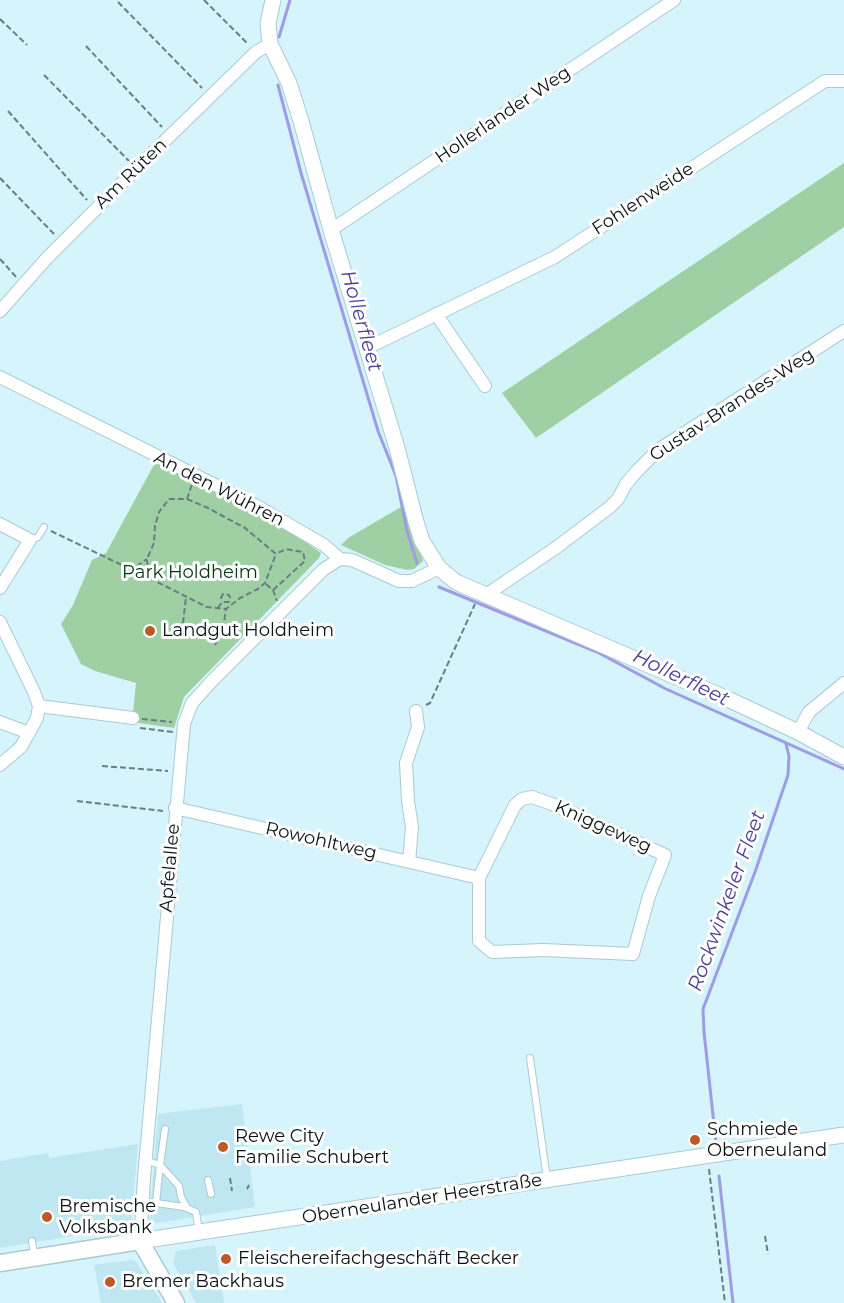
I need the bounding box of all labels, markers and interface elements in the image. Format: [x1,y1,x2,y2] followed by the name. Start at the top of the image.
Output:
[431,62,575,168] street label: Hollerlander Weg
[90,134,172,214] street label: Am Rüten
[588,158,698,240] street label: Fohlenweide
[335,267,387,375] water label: Hollerfleet
[646,344,818,466] street label: Gustav-Brandes-Weg
[150,447,288,531] street label: An den Wühren
[122,562,258,584] park label: Park Holdheim
[162,620,334,642] place label: Landgut Holdheim
[143,624,157,638] marker: Landgut Holdheim
[629,644,733,712] water label: Hollerfleet
[551,796,655,858] street label: Kniggeweg
[683,807,771,995] water label: Rockwinkeler Fleet
[263,818,379,864] street label: Rowohltweg
[155,823,185,913] street label: Apfelallee
[707,1119,827,1162] place label: Schmiede Oberneuland
[235,1126,389,1168] place label: Rewe City Familie Schubert
[688,1133,702,1147] marker: Schmiede Oberneuland
[216,1140,230,1154] marker: Rewe City Familie Schubert
[300,1169,544,1229] street label: Oberneulander Heerstraße
[59,1196,156,1238] place label: Bremische Volksbank
[40,1210,54,1224] marker: Bremische Volksbank
[238,1248,519,1270] place label: Fleischereifachgeschäft Becker
[219,1252,233,1266] marker: Fleischereifachgeschäft Becker
[122,1271,284,1293] place label: Bremer Backhaus
[103,1275,117,1289] marker: Bremer Backhaus

